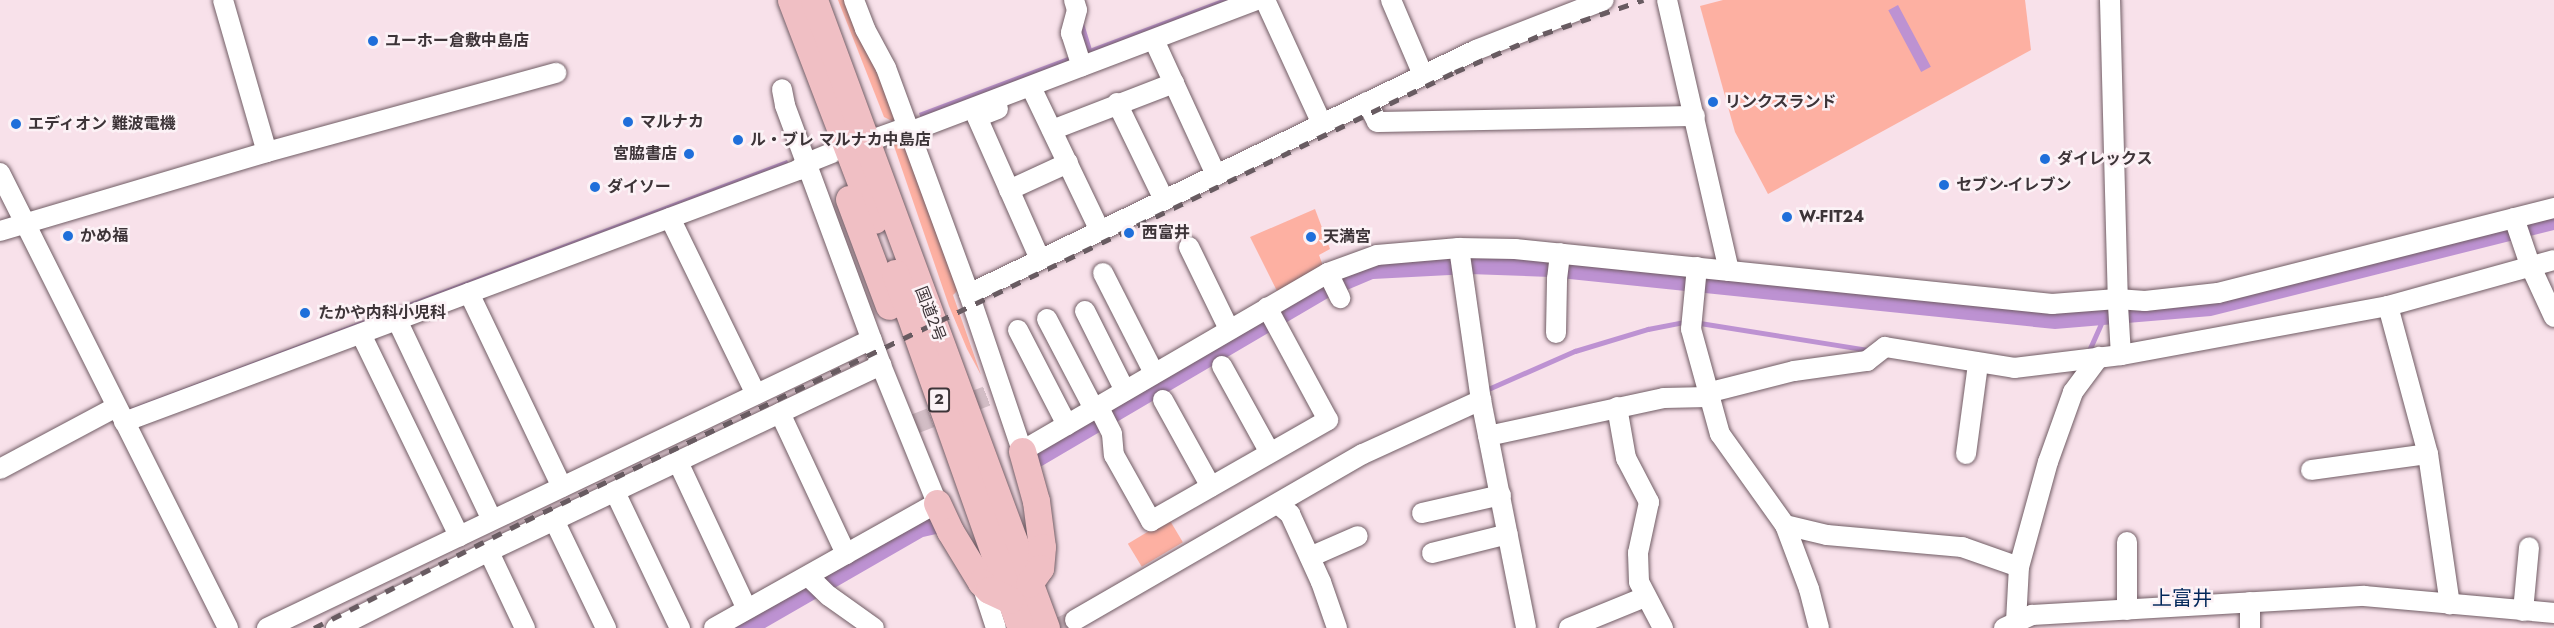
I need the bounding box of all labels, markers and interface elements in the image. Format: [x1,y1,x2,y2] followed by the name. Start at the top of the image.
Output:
[385,31,529,51] place label: ユーホー倉敷中島店
[366,34,380,48] marker: ユーホー倉敷中島店
[1725,92,1837,112] place label: リンクスランド
[1706,95,1720,109] marker: リンクスランド
[640,112,704,132] place label: マルナカ
[28,114,177,134] place label: エディオン 難波電機
[621,115,635,129] marker: マルナカ
[9,117,23,131] marker: エディオン 難波電機
[750,130,931,150] place label: ル・ブレ マルナカ中島店
[731,133,745,147] marker: ル・ブレ マルナカ中島店
[613,144,677,164] place label: 宮脇書店
[682,147,696,161] marker: 宮脇書店
[2057,149,2153,169] place label: ダイレックス
[2038,152,2052,166] marker: ダイレックス
[1956,175,2072,195] place label: セブン-イレブン
[607,177,671,197] place label: ダイソー
[1937,178,1951,192] marker: セブン-イレブン
[588,180,602,194] marker: ダイソー
[1799,207,1864,227] place label: W-FIT24
[1780,210,1794,224] marker: W-FIT24
[1142,223,1190,243] place label: 西富井
[1120,224,1138,242] marker: 西富井
[80,226,128,246] place label: かめ福
[1323,227,1371,247] place label: 天満宮
[61,229,75,243] marker: かめ福
[1304,230,1318,244] marker: 天満宮
[911,284,949,344] street label: 国道2号
[318,303,446,323] place label: たかや内科小児科
[296,304,314,322] marker: たかや内科小児科
[927,388,951,412] road number: 2
[2152,586,2212,610] district label: 上富井

